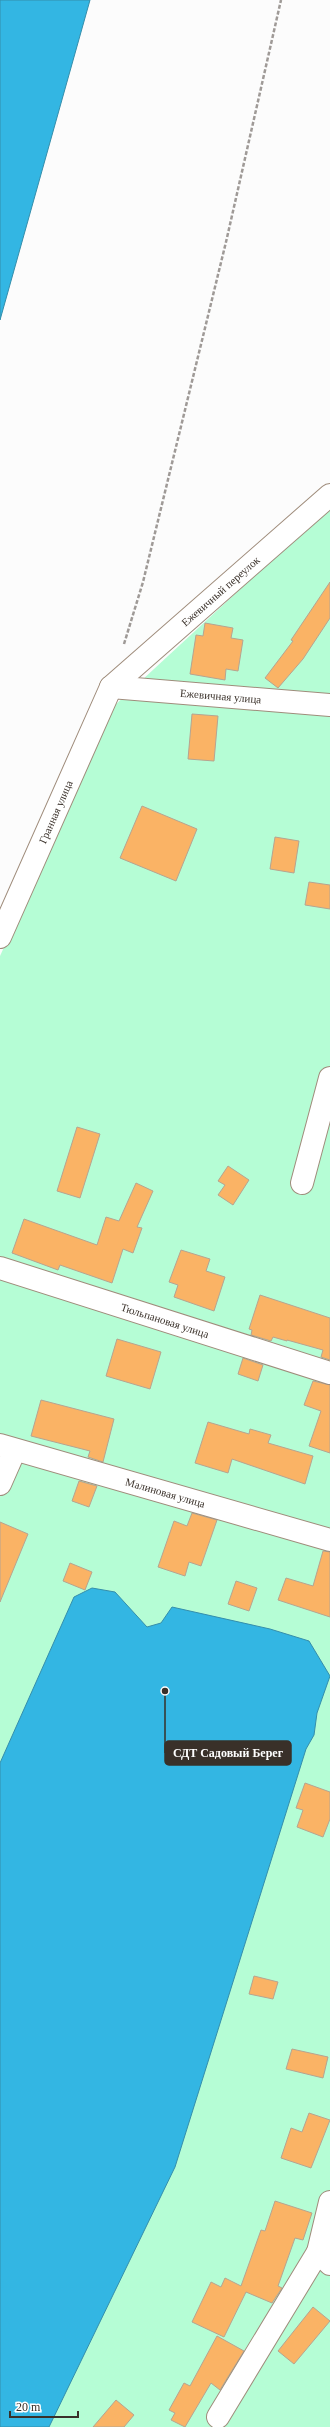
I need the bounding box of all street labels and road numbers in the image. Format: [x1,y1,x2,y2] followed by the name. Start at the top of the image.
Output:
[179,553,262,629] street label: Ежевичный переулок
[180,687,262,705] street label: Ежевичная улица
[36,778,75,845] street label: Гранная улица
[119,1301,211,1340] street label: Тюльпановая улица
[124,1475,207,1510] street label: Малиновая улица

